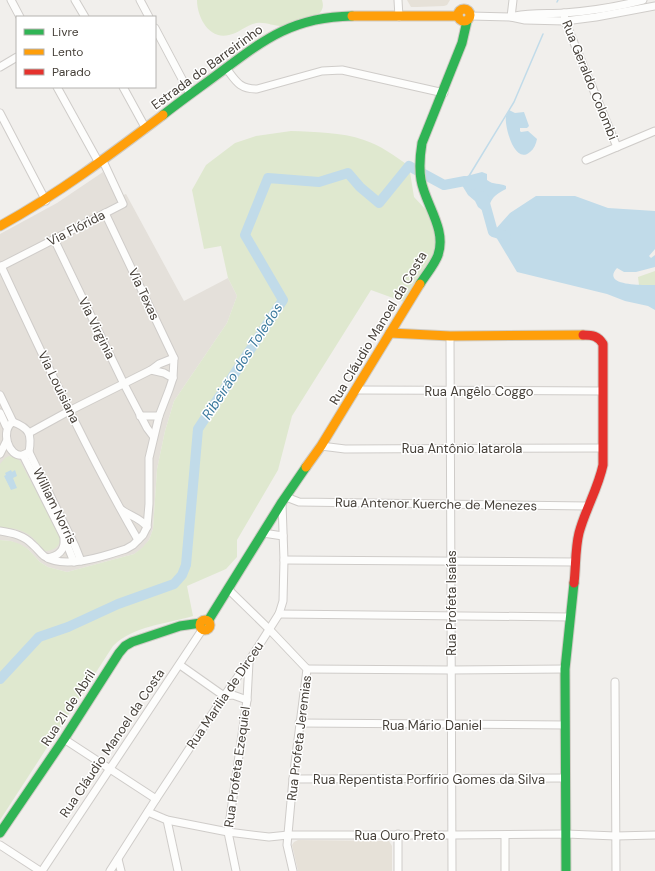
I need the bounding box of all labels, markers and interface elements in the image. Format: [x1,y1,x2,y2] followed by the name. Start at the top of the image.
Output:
[16,16,156,88] legend
[558,18,622,142] street label: Rua Geraldo Colombi
[148,21,266,113] street label: Estrada do Barreirinho
[52,24,79,40] text: Livre
[52,44,83,60] text: Lento
[52,64,91,80] text: Parado
[44,206,108,250] street label: Via Flórida
[325,248,431,408] street label: Rua Cláudio Manoel da Costa
[125,265,163,323] street label: Via Texas
[75,294,119,362] street label: Via Virginia
[198,299,286,423] water label: Ribeirão dos Toledos
[34,348,84,426] street label: Via Louisiana
[425,383,534,400] street label: Rua Angêlo Coggo
[402,440,522,457] street label: Rua Antônio Iatarola
[29,465,81,547] street label: William Norris
[335,494,537,514] street label: Rua Antenor Kuerche de Menezes
[443,550,460,656] street label: Rua Profeta Isaías
[183,638,267,752] street label: Rua Marilia de Dirceu
[56,665,168,821] street label: Rua Cláudio Manoel da Costa
[37,667,99,749] street label: Rua 21 de Abril
[283,674,315,802] street label: Rua Profeta Jeremias
[220,705,254,829] street label: Rua Profeta Ezequiel
[382,717,482,734] street label: Rua Mário Daniel
[313,771,545,788] street label: Rua Repentista Porfírio Gomes da Silva
[355,827,446,844] street label: Rua Ouro Preto

